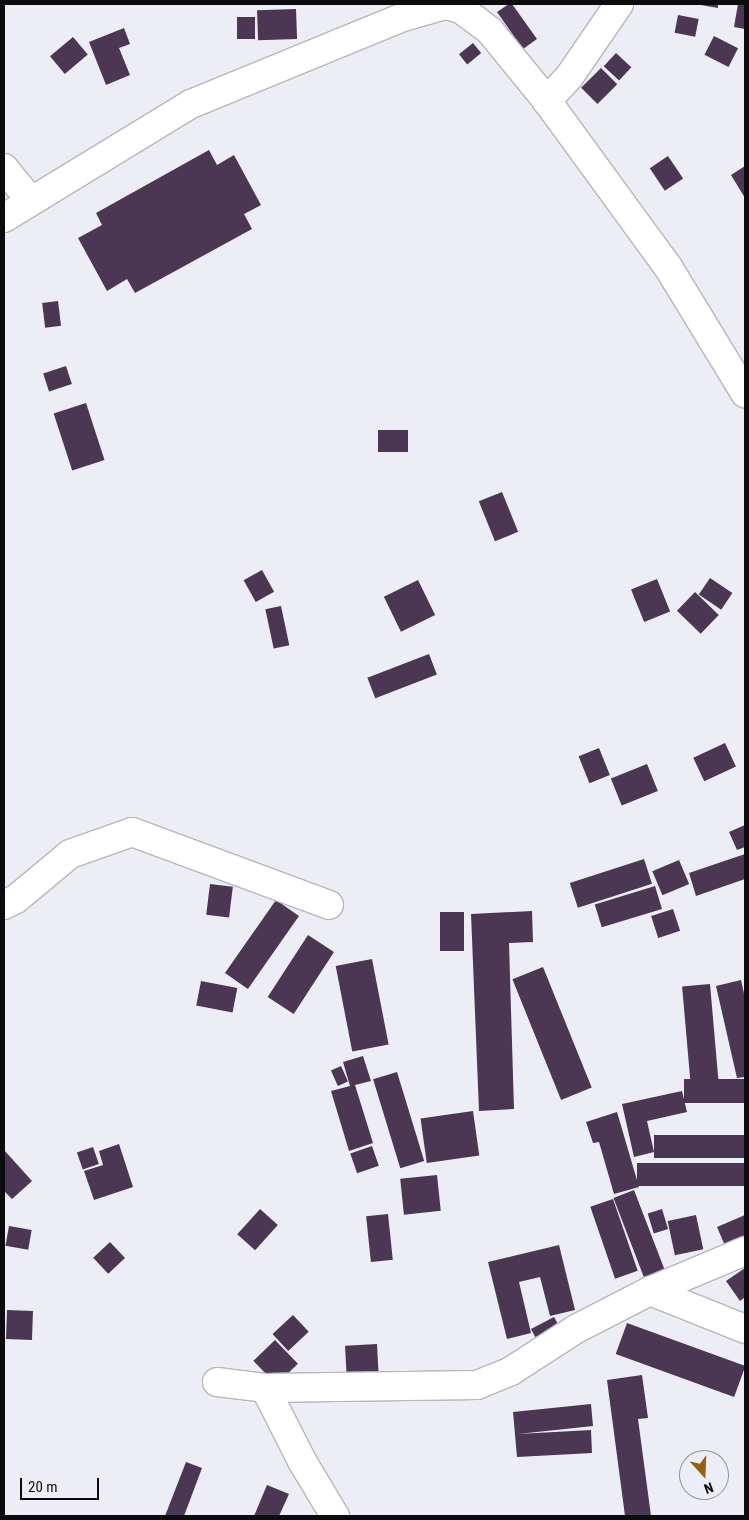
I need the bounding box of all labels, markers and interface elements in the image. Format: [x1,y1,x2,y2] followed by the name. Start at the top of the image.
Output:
[679,1450,729,1500] north arrow
[22,1468,101,1500] scale bar
[28,1478,58,1496] text: 20 m
[702,1479,716,1497] text: N

